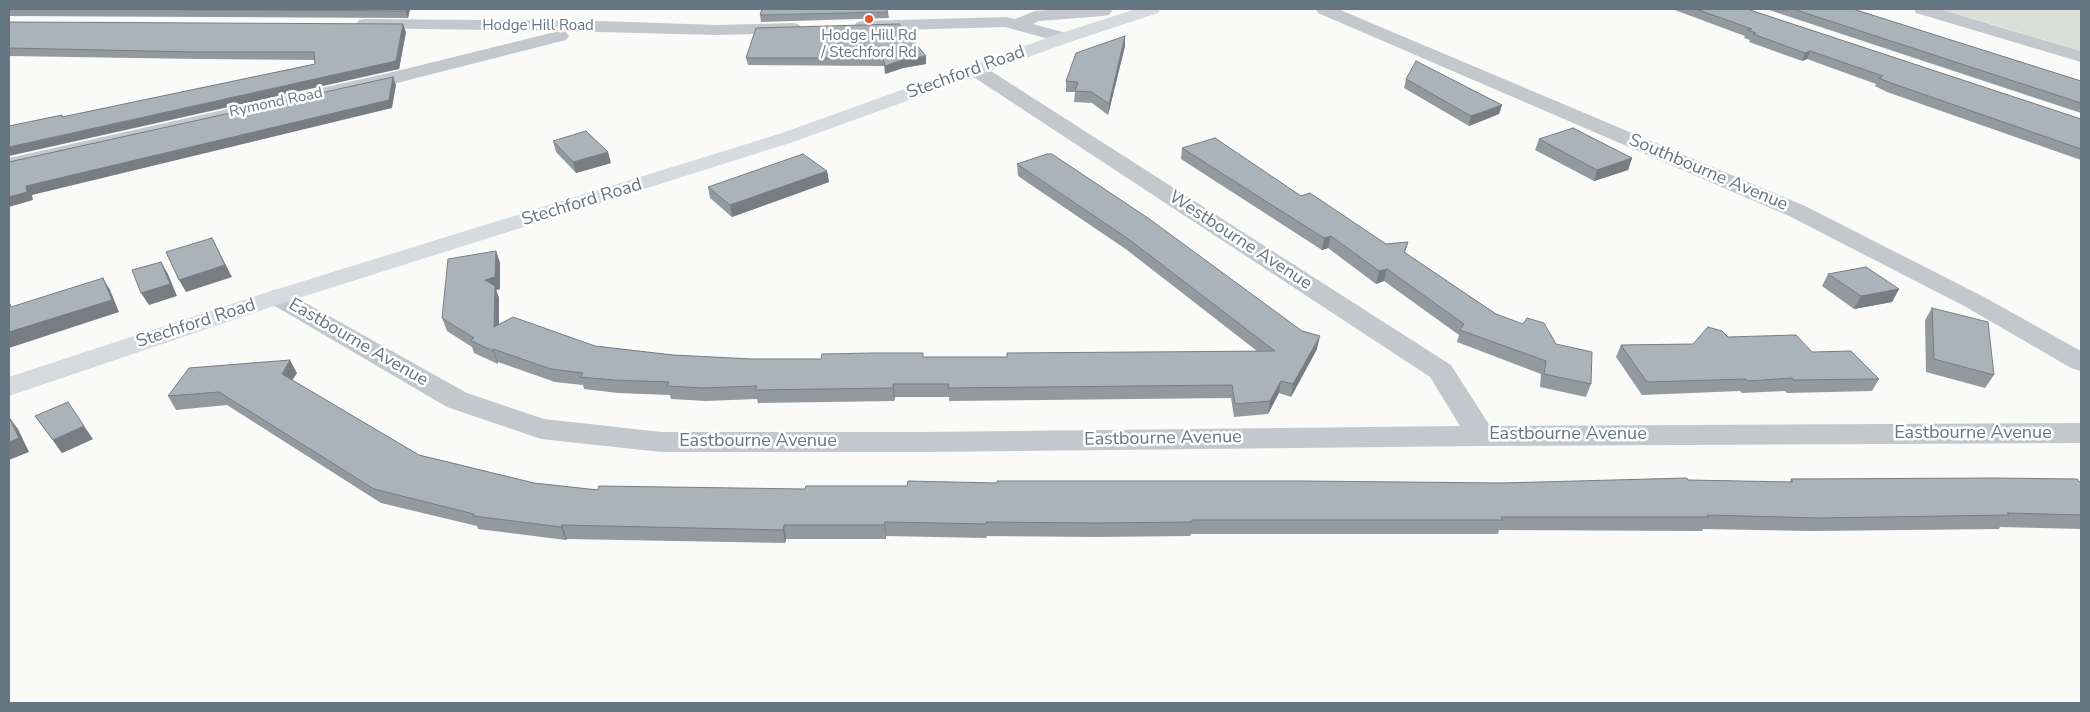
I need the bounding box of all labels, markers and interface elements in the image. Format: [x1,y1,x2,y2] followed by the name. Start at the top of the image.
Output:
[863,13,875,25] marker: Hodge Hill Rd / Stechford Rd
[482,17,594,35] street label: Hodge Hill Road
[821,27,917,62] place label: Hodge Hill Rd / Stechford Rd
[904,42,1028,104] street label: Stechford Road
[228,84,324,122] street label: Rymond Road
[1625,130,1791,216] street label: Southbourne Avenue
[519,174,645,232] street label: Stechford Road
[1165,187,1315,295] street label: Westbourne Avenue
[133,294,259,354] street label: Stechford Road
[284,294,432,392] street label: Eastbourne Avenue
[1894,423,2052,445] street label: Eastbourne Avenue
[1489,424,1647,446] street label: Eastbourne Avenue
[1084,427,1242,451] street label: Eastbourne Avenue
[679,431,837,453] street label: Eastbourne Avenue

